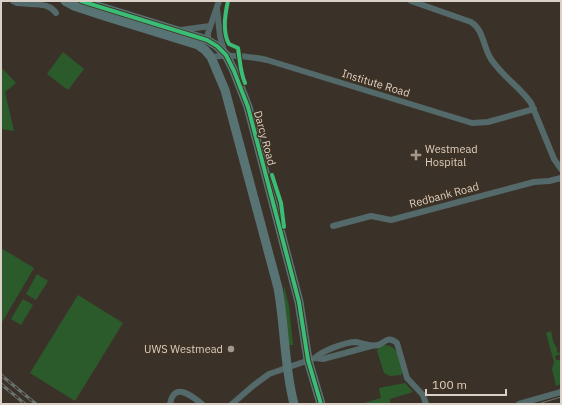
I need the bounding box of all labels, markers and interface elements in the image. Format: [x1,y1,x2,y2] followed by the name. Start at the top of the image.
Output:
[340,66,412,100] street label: Institute Road
[251,109,279,167] street label: Darcy Road
[425,142,478,169] place label: Westmead Hospital
[410,149,422,161] marker: Westmead Hospital
[408,179,480,211] street label: Redbank Road
[144,342,223,356] place label: UWS Westmead
[226,344,236,354] marker: UWS Westmead
[426,371,506,397] scale bar
[432,377,467,392] text: 100 m

